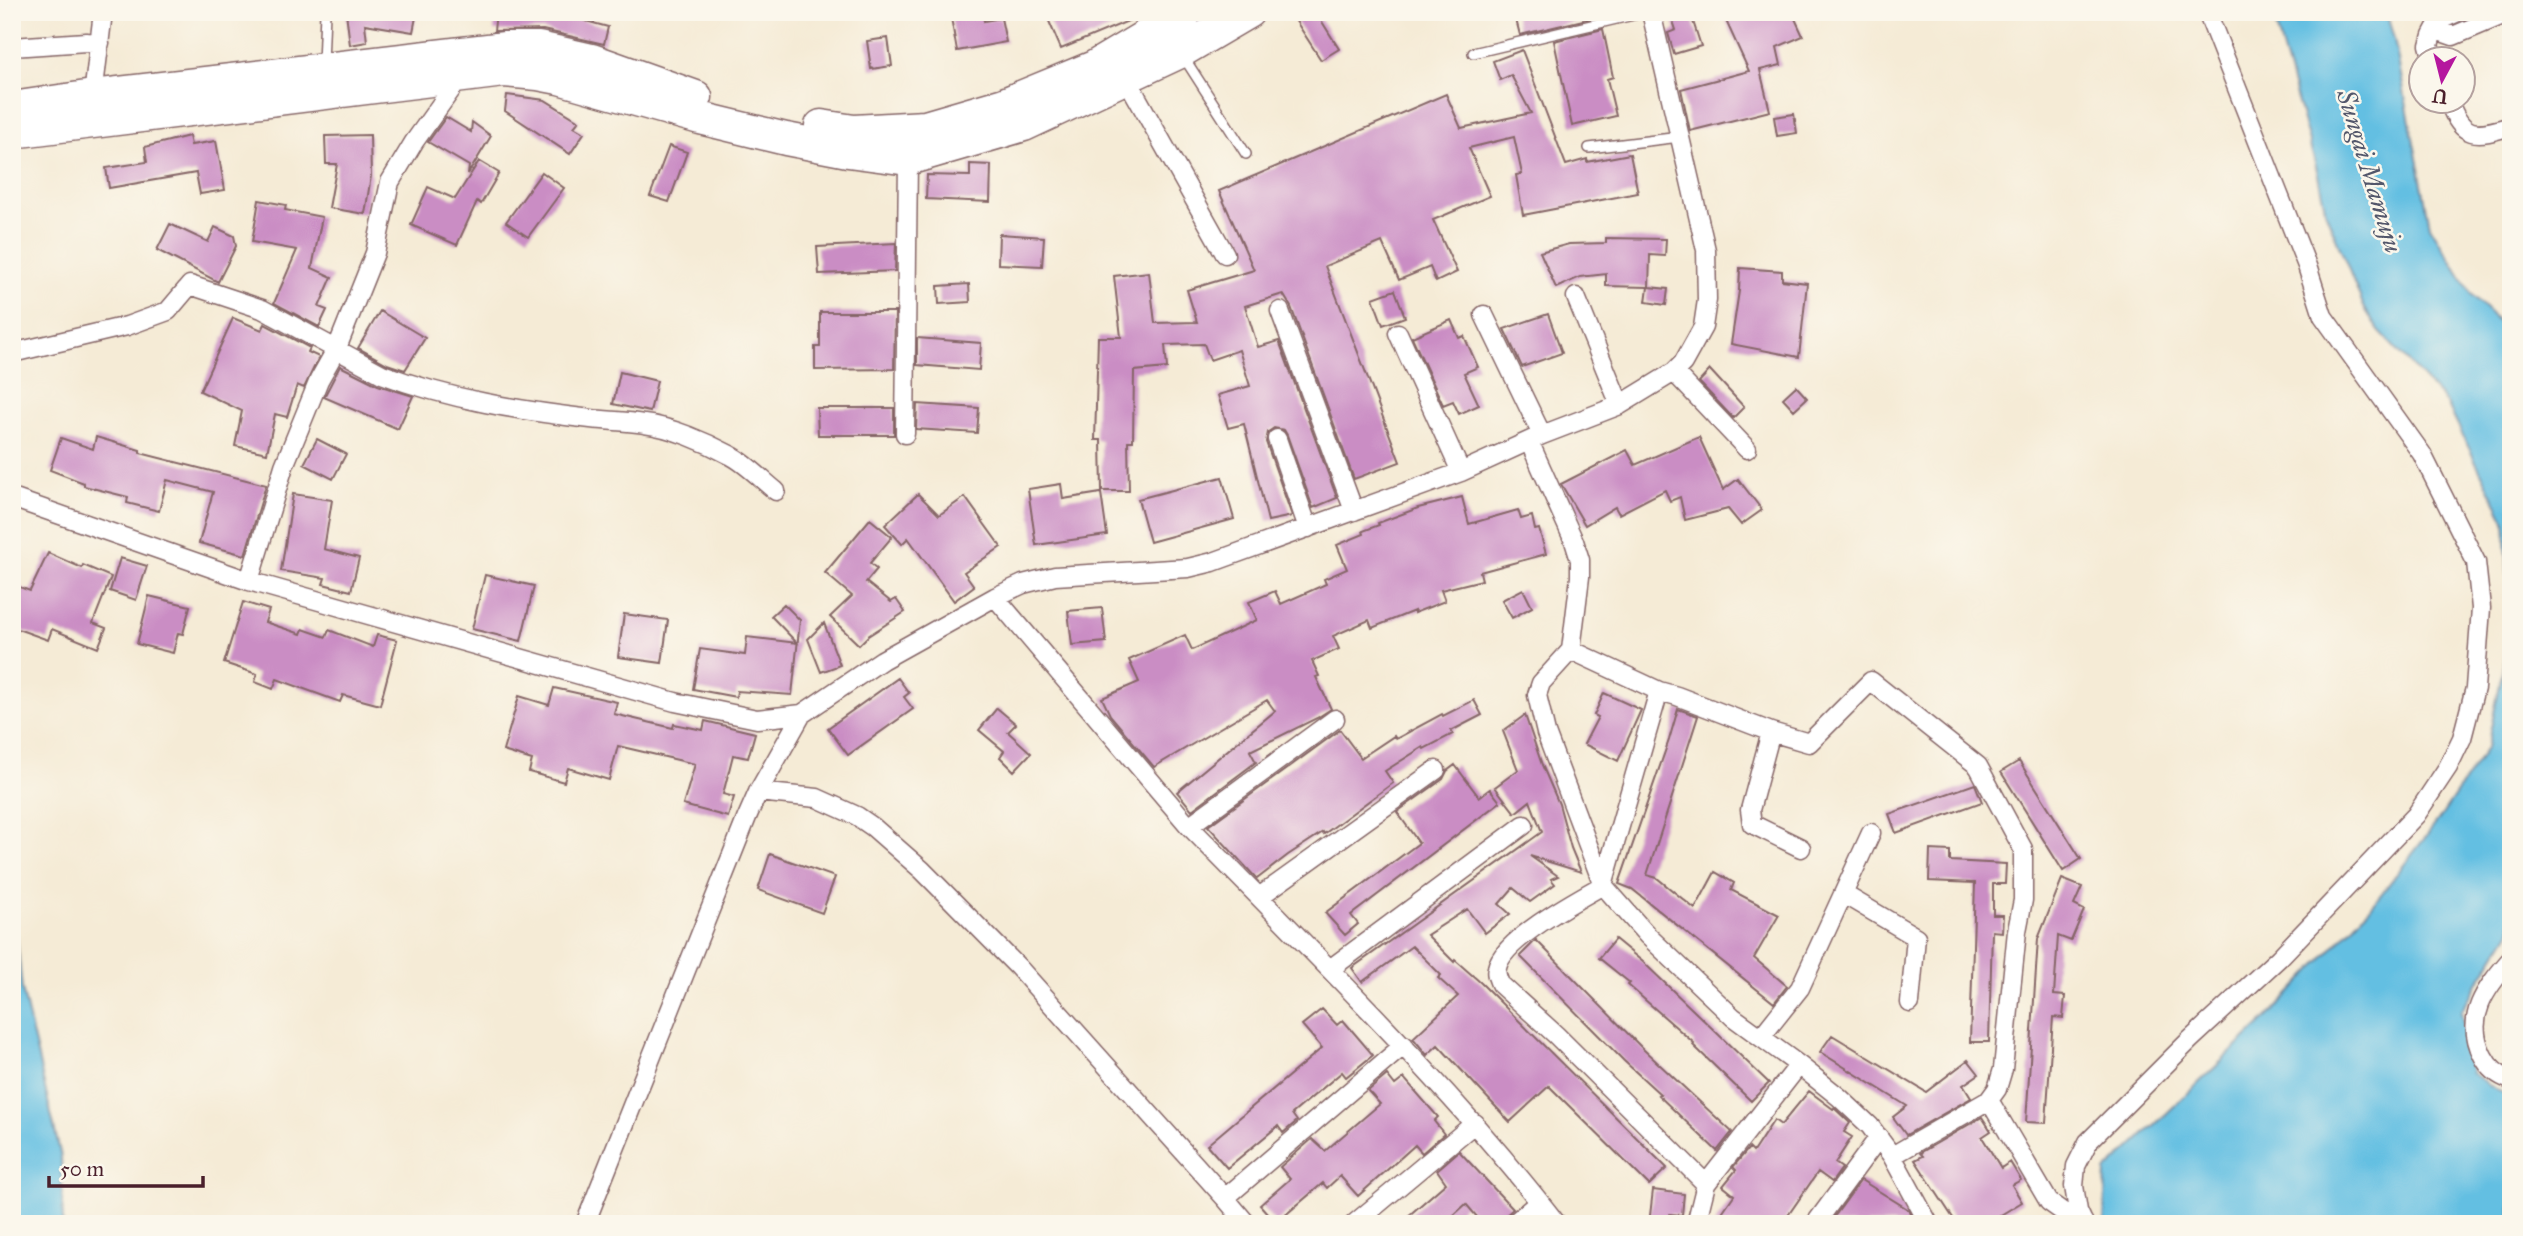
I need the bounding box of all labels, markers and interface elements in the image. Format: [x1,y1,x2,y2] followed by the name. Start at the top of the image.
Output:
[2408,46,2478,116] north arrow
[2330,84,2410,257] water label: Sungai Mamuju
[2430,84,2449,109] text: U
[49,1145,203,1189] scale bar
[60,1156,105,1182] text: 50 m

